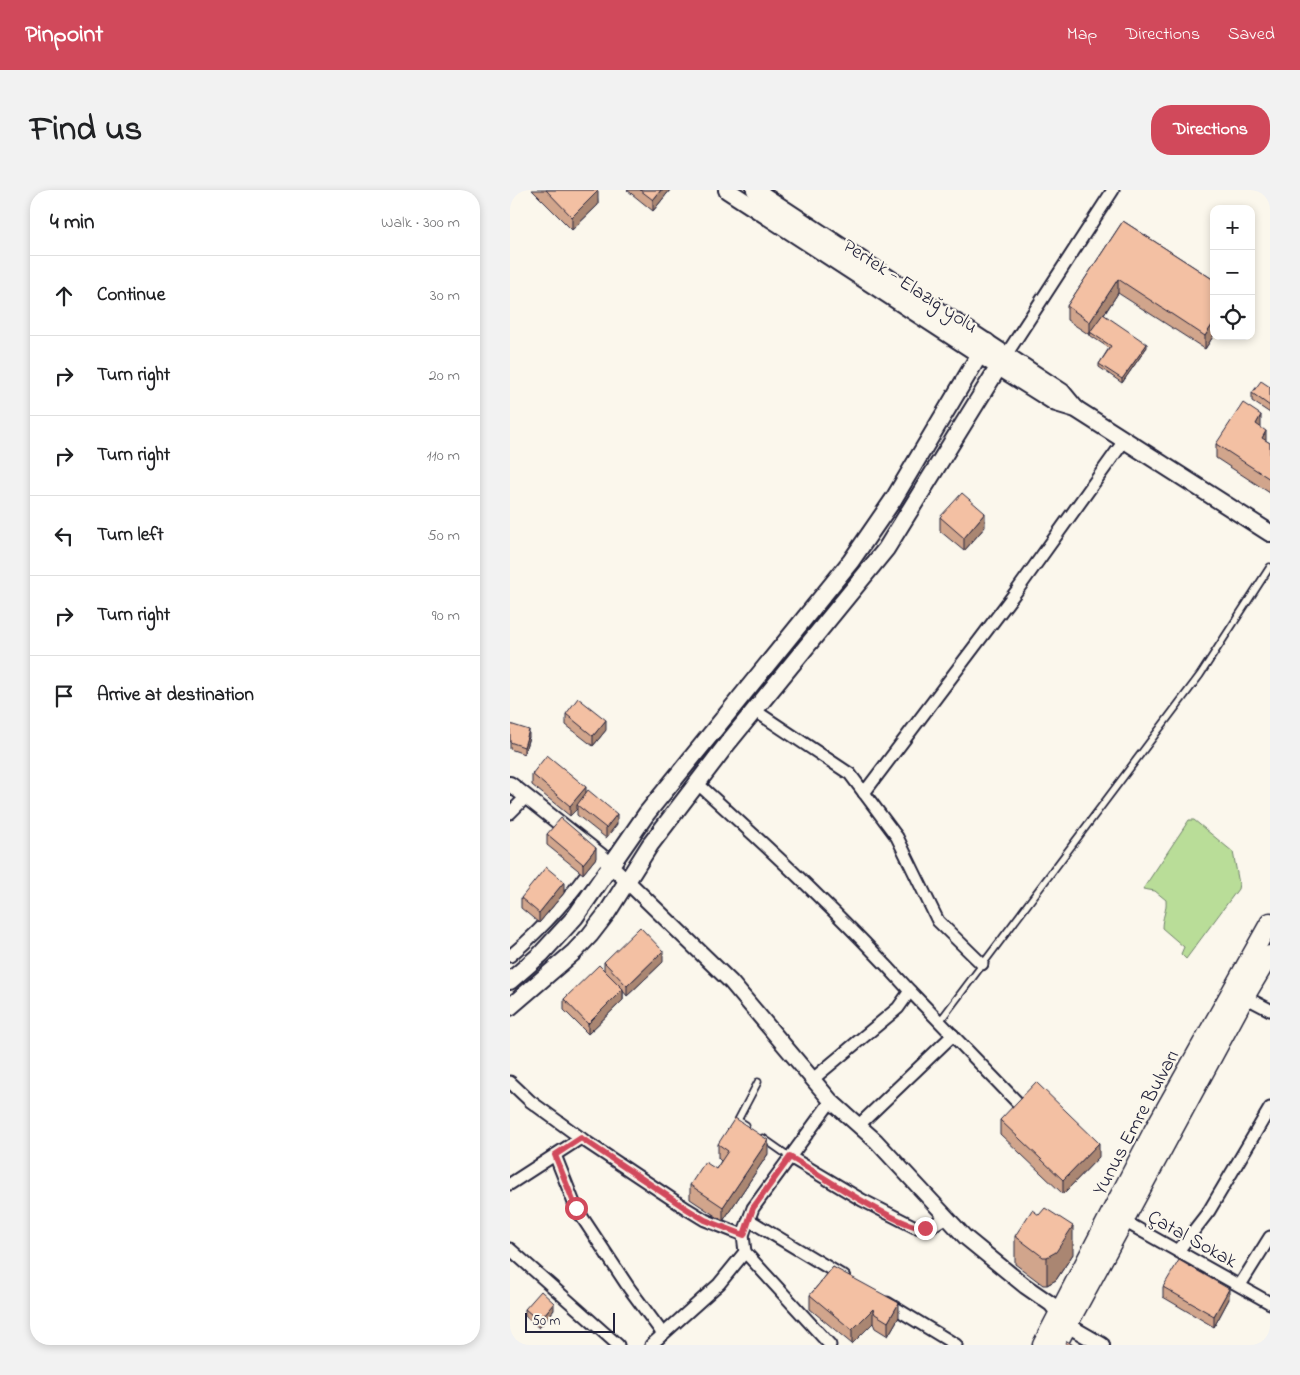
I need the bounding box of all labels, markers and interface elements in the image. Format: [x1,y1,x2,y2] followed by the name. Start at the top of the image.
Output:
[25,18,103,53] text: Pinpoint
[1067,22,1097,48] text: Map
[1125,22,1200,48] text: Directions
[1228,22,1275,48] text: Saved
[30,105,142,156] text: Find us
[1151,105,1270,155] button: Directions
[1210,205,1255,340] map controls
[1210,205,1255,250] button: +
[50,208,94,238] text: 4 min
[381,211,460,235] text: Walk · 300 m
[836,232,983,343] street label: Pertek - Elazığ yolu
[1210,250,1255,295] button: −
[50,282,78,310] icon: ahead
[97,282,165,309] text: Continue
[430,284,460,308] text: 30 m
[1210,295,1255,340] button: locate
[50,362,78,390] icon: right
[97,362,170,389] text: Turn right
[429,364,460,388] text: 20 m
[50,442,78,470] icon: right
[97,442,170,469] text: Turn right
[426,444,460,468] text: 110 m
[50,522,78,550] icon: left
[97,522,164,549] text: Turn left
[428,524,460,548] text: 50 m
[50,602,78,630] icon: right
[97,602,170,629] text: Turn right
[432,604,460,628] text: 90 m
[50,682,78,710] icon: arrive
[97,682,254,709] text: Arrive at destination
[1087,1045,1188,1201] street label: Yunus Emre Bulvarı
[565,1197,588,1220] route start
[1142,1204,1242,1277] street label: Çatal Sokak
[914,1217,937,1240] route end
[525,1310,615,1333] scale bar
[532,1311,560,1332] text: 50 m

